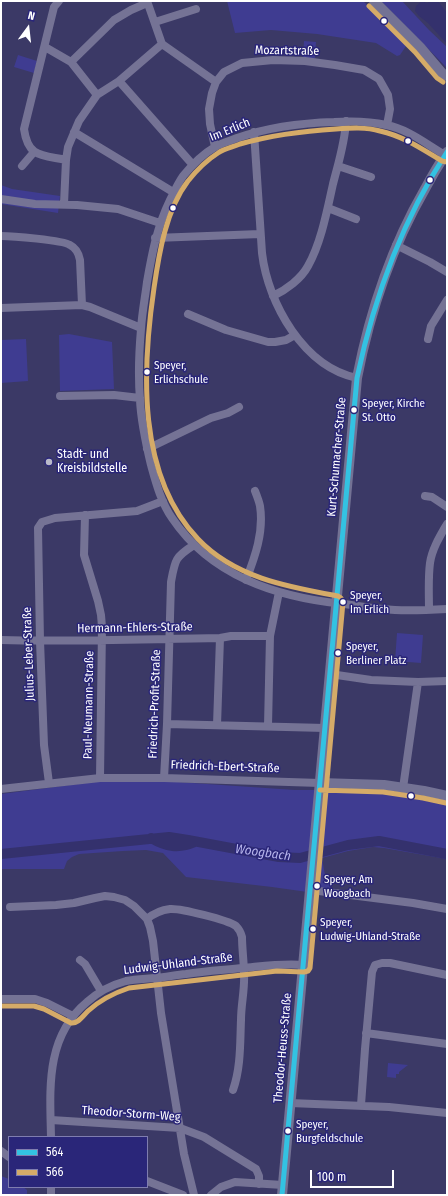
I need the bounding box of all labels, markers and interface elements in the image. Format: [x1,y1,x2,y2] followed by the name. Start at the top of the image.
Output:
[8,8,48,48] north arrow
[26,9,36,23] text: N
[379,16,389,26] unlabelled marker
[255,43,319,59] street label: Mozartstraße
[208,115,252,145] street label: Im Erlich
[403,136,413,146] unlabelled marker
[425,175,435,185] unlabelled marker
[168,203,178,213] unlabelled marker
[154,359,208,385] place label: Speyer, Erlichschule
[142,367,152,377] marker: Speyer, Erlichschule
[325,397,349,517] street label: Kurt-Schumacher-Straße
[362,397,425,423] place label: Speyer, Kirche St. Otto
[349,405,359,415] marker: Speyer, Kirche St. Otto
[57,448,127,476] place label: Stadt- und Kreisbildstelle
[44,457,54,467] marker: Stadt- und Kreisbildstelle
[350,589,389,615] place label: Speyer, Im Erlich
[338,597,348,607] marker: Speyer, Im Erlich
[20,607,38,701] street label: Julius-Leber-Straße
[77,620,193,636] street label: Hermann-Ehlers-Straße
[346,640,406,666] place label: Speyer, Berliner Platz
[333,648,343,658] marker: Speyer, Berliner Platz
[146,649,164,759] street label: Friedrich-Profit-Straße
[81,651,97,759] street label: Paul-Neumann-Straße
[170,758,280,776] street label: Friedrich-Ebert-Straße
[406,791,416,801] unlabelled marker
[234,841,292,865] water label: Woogbach
[324,873,373,899] place label: Speyer, Am Woogbach
[312,881,322,891] marker: Speyer, Am Woogbach
[320,916,421,942] place label: Speyer, Ludwig-Uhland-Straße
[308,924,318,934] marker: Speyer, Ludwig-Uhland-Straße
[123,950,233,978] street label: Ludwig-Uhland-Straße
[271,992,295,1104] street label: Theodor-Heuss-Straße
[81,1103,181,1125] street label: Theodor-Storm-Weg
[296,1118,363,1144] place label: Speyer, Burgfeldschule
[283,1126,293,1136] marker: Speyer, Burgfeldschule
[8,1136,148,1188] legend
[46,1145,63,1159] text: 564
[312,1162,396,1188] scale bar
[46,1165,63,1179] text: 566
[317,1170,346,1184] text: 100 m

